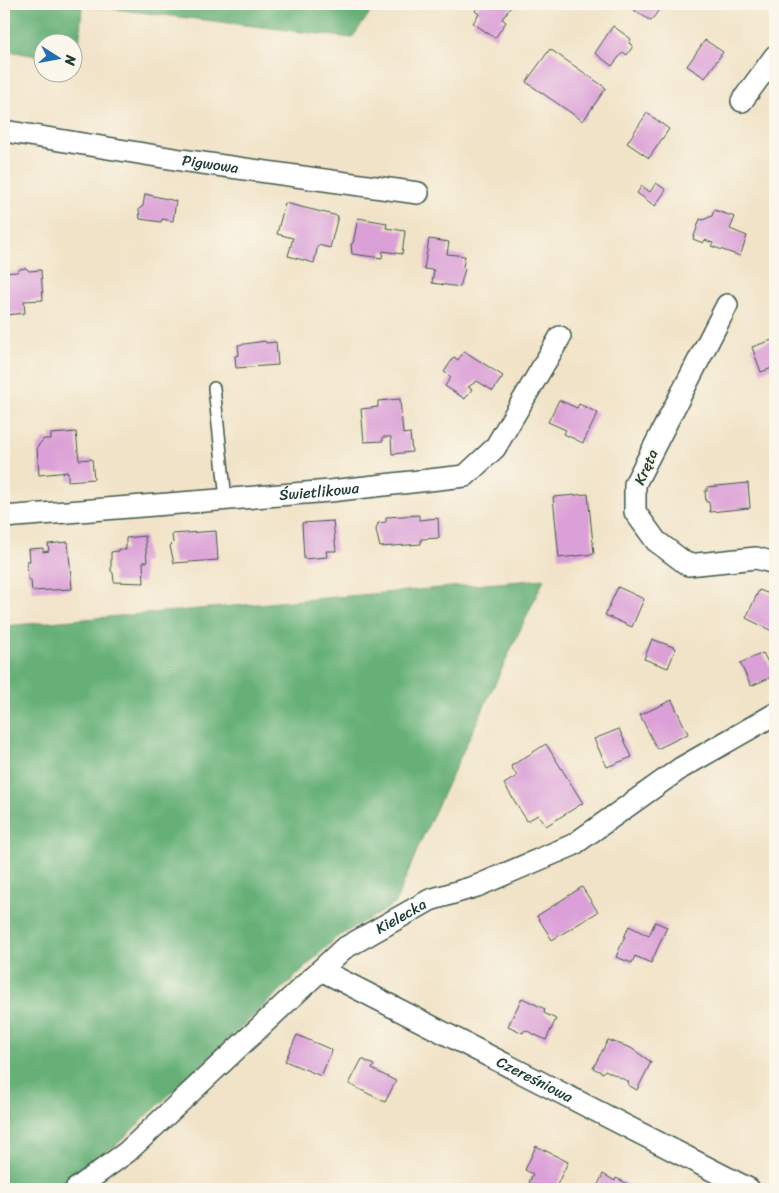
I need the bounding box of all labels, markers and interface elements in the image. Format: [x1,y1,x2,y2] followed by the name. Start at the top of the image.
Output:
[32,32,82,82] north arrow
[57,52,84,68] text: N
[180,147,241,181] street label: Pigwowa
[627,444,666,489] street label: Kręta
[278,475,361,508] street label: Świetlikowa
[370,891,432,941] street label: Kielecka
[492,1049,578,1110] street label: Czereśniowa

